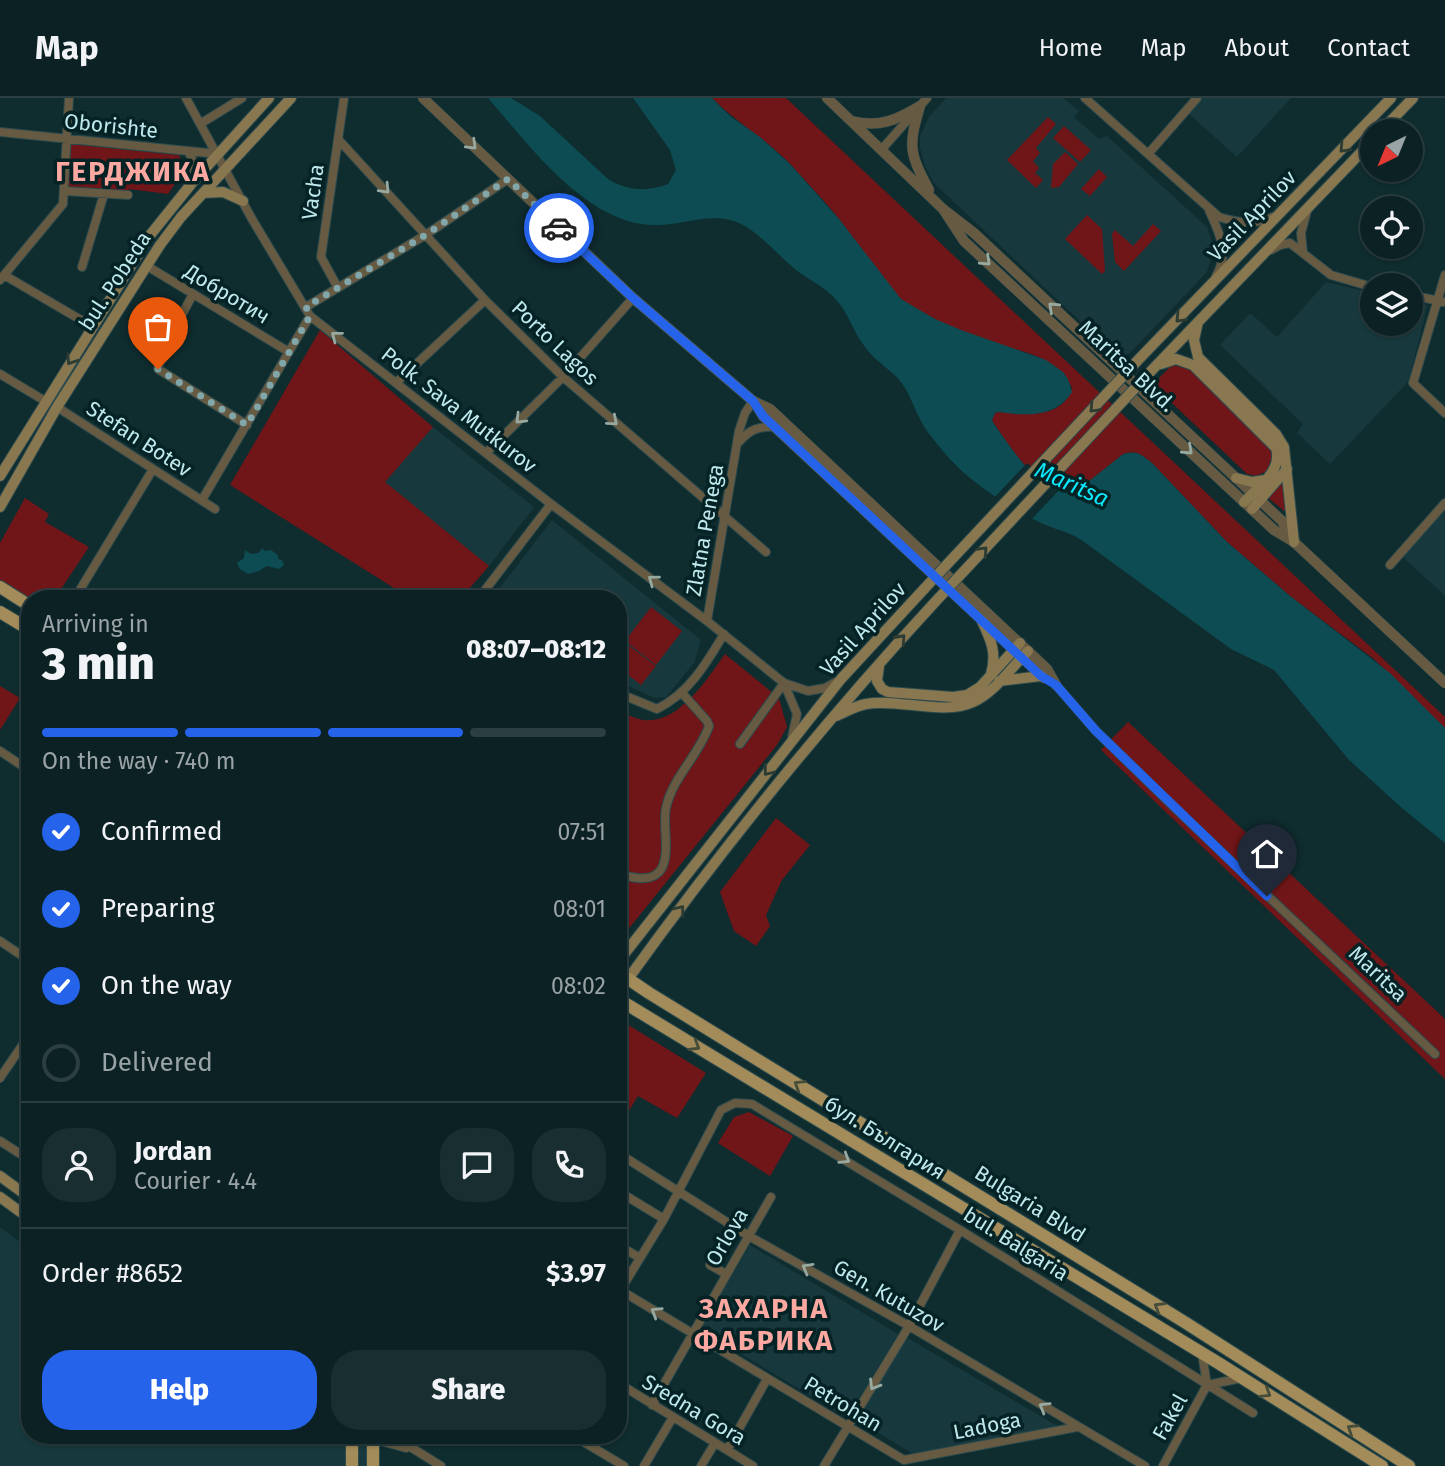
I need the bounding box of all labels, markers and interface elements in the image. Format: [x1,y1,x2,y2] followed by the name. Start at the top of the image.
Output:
[35,28,99,68] text: Map
[1039,34,1103,62] text: Home
[1141,34,1187,62] text: Map
[1225,34,1289,62] text: About
[1327,34,1410,62] text: Contact
[63,108,159,144] street label: Oborishte
[1360,119,1423,182] north arrow
[1360,119,1423,336] map controls
[464,137,477,149] one-way arrow
[1339,140,1352,153] one-way arrow
[55,155,211,188] district label: ГЕРДЖИКА
[296,162,330,222] street label: Vacha
[1202,165,1302,267] street label: Vasil Aprilov
[377,181,389,194] one-way arrow
[524,193,594,263] courier
[1360,196,1423,259] button: locate
[540,209,578,247] icon: car
[73,226,157,336] street label: bul. Pobeda
[978,253,991,265] one-way arrow
[179,258,274,330] street label: Добротич
[1360,273,1423,336] button: layers
[506,295,604,391] street label: Porto Lagos
[128,297,188,369] pin
[1048,303,1061,316] one-way arrow
[139,308,177,346] icon: bag
[1176,309,1189,322] one-way arrow
[1073,315,1181,417] street label: Maritsa Blvd.
[332,332,344,345] one-way arrow
[376,341,542,479] street label: Polk. Sava Mutkurov
[67,352,80,365] one-way arrow
[82,395,197,483] street label: Stefan Botev
[1089,400,1102,413] one-way arrow
[515,411,528,424] one-way arrow
[605,413,618,425] one-way arrow
[1180,441,1193,454] one-way arrow
[1031,455,1113,513] water label: Maritsa
[681,462,729,598] street label: Zlatna Penega
[975,546,987,559] one-way arrow
[648,576,660,588] one-way arrow
[814,576,912,681] street label: Vasil Aprilov
[42,610,149,638] text: Arriving in
[466,634,606,665] text: 08:07–08:12
[893,634,905,647] one-way arrow
[42,636,155,691] text: 3 min
[42,747,235,775] text: On the way · 740 m
[764,764,777,776] one-way arrow
[42,813,80,851] icon: check
[101,816,222,847] text: Confirmed
[557,818,606,846] text: 07:51
[1237,824,1297,896] pin
[1248,835,1286,873] icon: home
[42,890,80,928] icon: check
[101,893,214,924] text: Preparing
[553,895,606,923] text: 08:01
[672,905,685,918] one-way arrow
[1343,940,1413,1008] street label: Maritsa
[42,967,80,1005] icon: check
[101,970,232,1001] text: On the way
[551,972,606,1000] text: 08:02
[688,1038,701,1051] one-way arrow
[101,1047,213,1078] text: Delivered
[793,1080,806,1093] one-way arrow
[820,1091,950,1185] street label: бул. България
[42,1128,116,1202] button: person
[440,1128,514,1202] button: chat
[532,1128,606,1202] button: phone
[134,1136,212,1167] text: Jordan
[838,1151,851,1164] one-way arrow
[970,1160,1090,1248] street label: Bulgaria Blvd
[134,1167,257,1195] text: Courier · 4.4
[959,1201,1073,1287] street label: bul. Balgaria
[700,1204,754,1270] street label: Orlova
[829,1254,949,1338] street label: Gen. Kutuzov
[42,1258,183,1289] text: Order #8652
[546,1258,606,1289] text: $3.97
[801,1263,814,1276] one-way arrow
[694,1292,834,1357] district label: ЗАХАРНА ФАБРИКА
[1154,1302,1167,1315] one-way arrow
[651,1308,664,1321] one-way arrow
[42,1350,317,1430] button: Help
[331,1350,606,1430] button: Share
[637,1369,751,1451] street label: Sredna Gora
[799,1371,887,1437] street label: Petrohan
[869,1378,882,1391] one-way arrow
[1259,1385,1272,1398] one-way arrow
[1147,1389,1193,1445] street label: Fakel
[1038,1402,1051,1415] one-way arrow
[951,1407,1023,1445] street label: Ladoga
[1346,1424,1359,1437] one-way arrow

